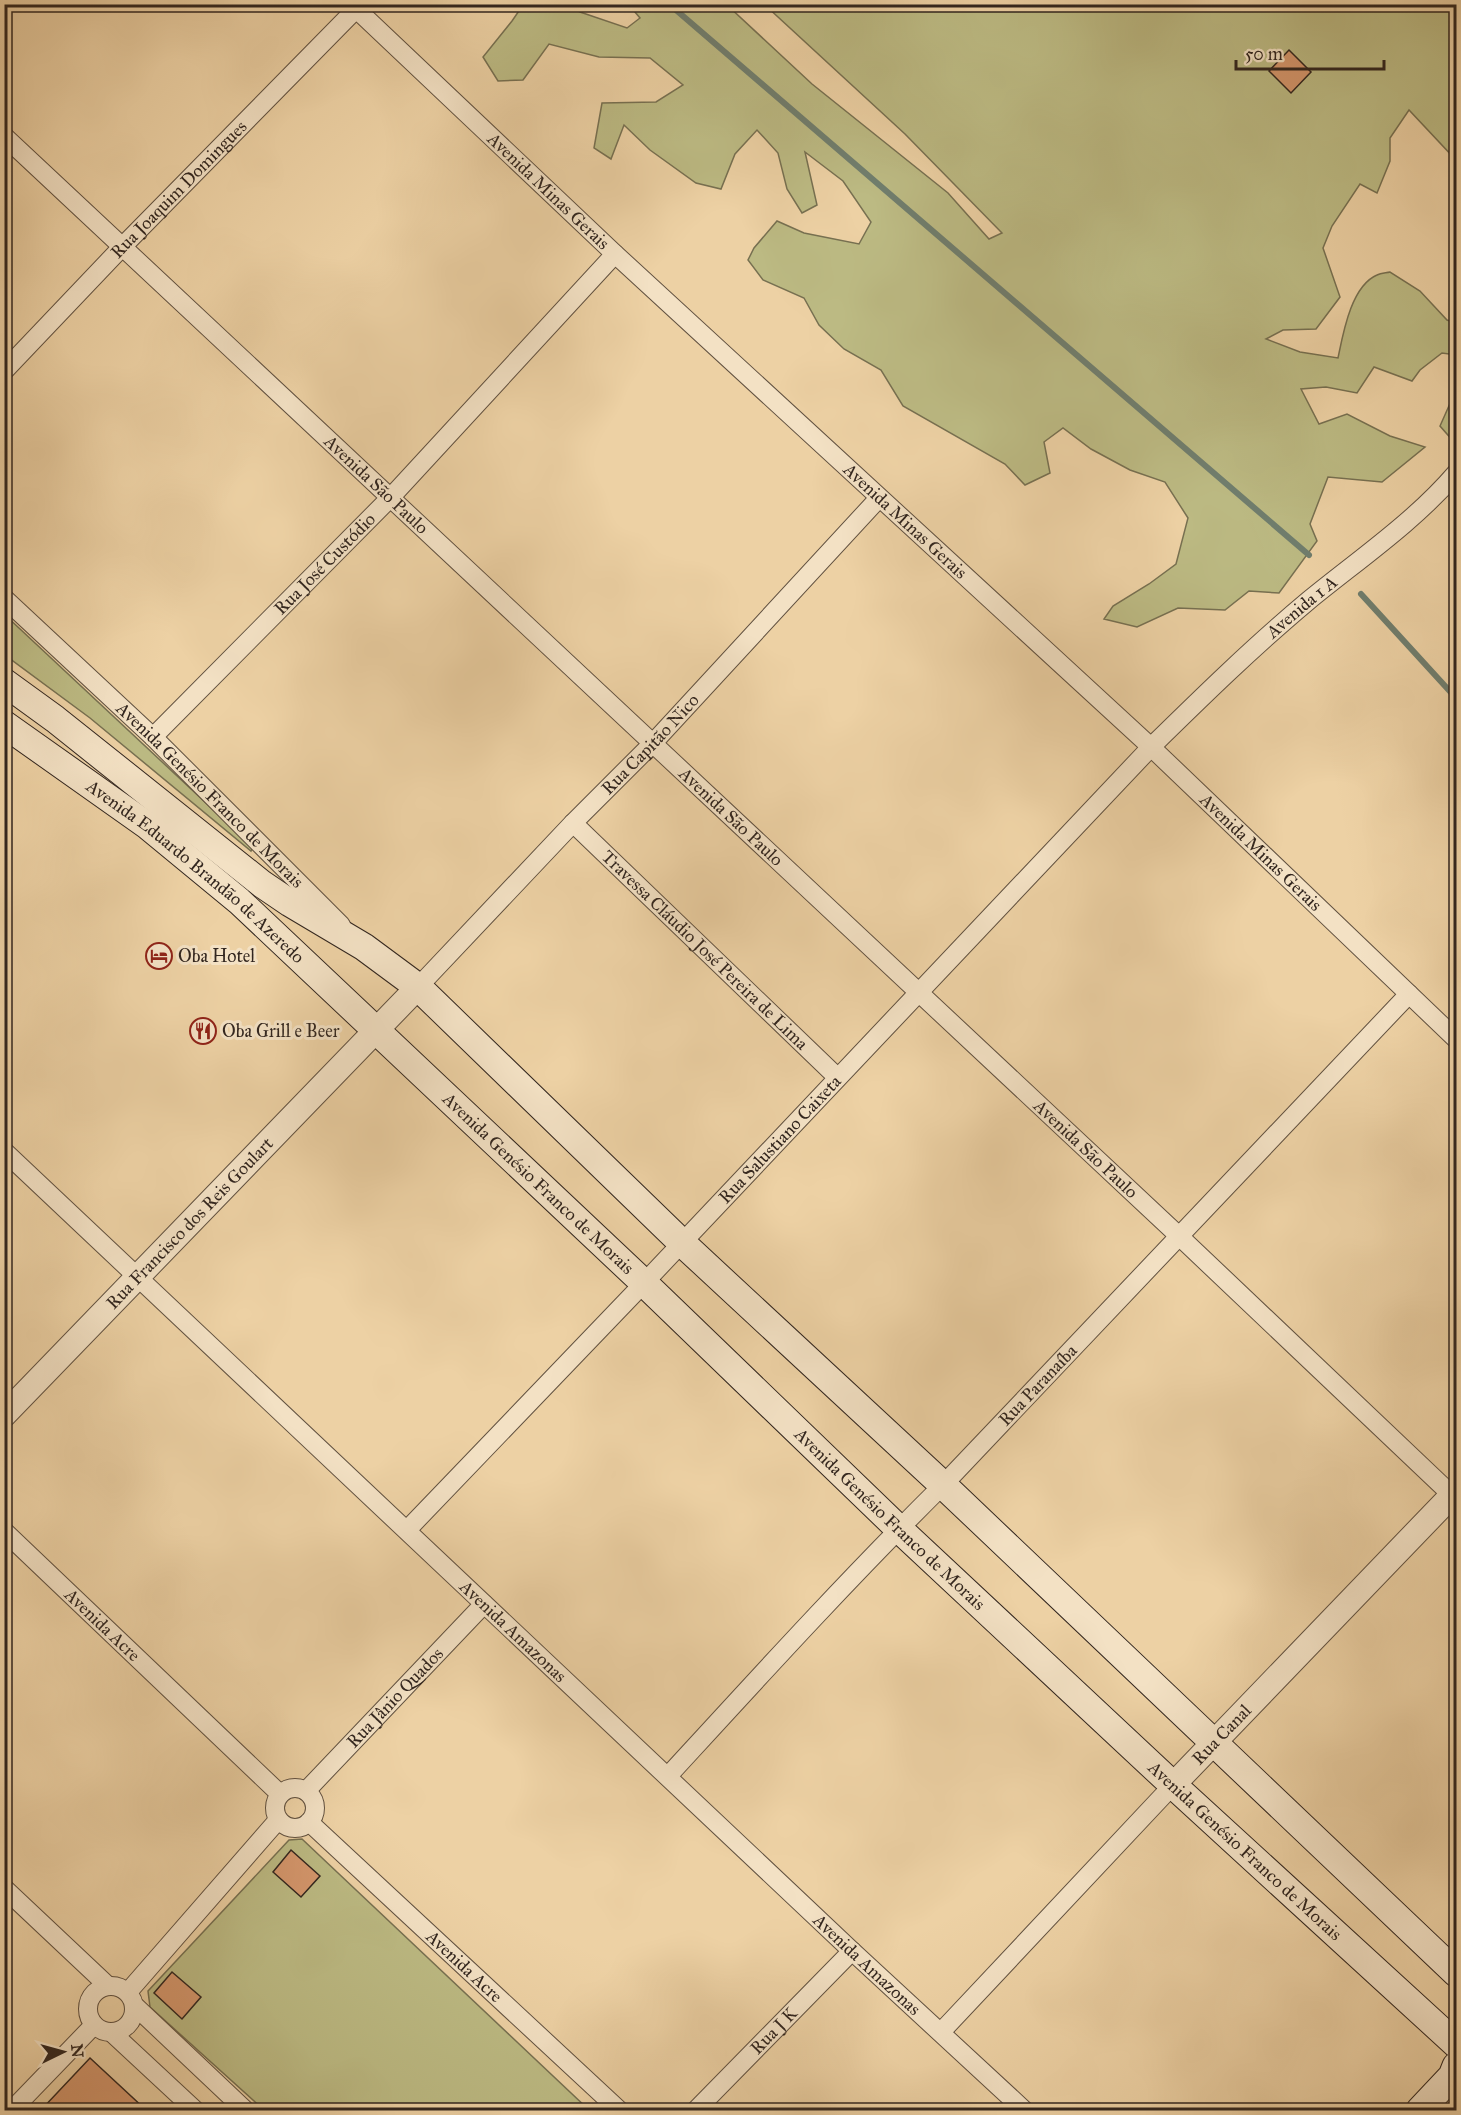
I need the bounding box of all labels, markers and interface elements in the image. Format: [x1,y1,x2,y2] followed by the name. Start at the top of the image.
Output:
[1236,33,1384,71] scale bar
[1245,43,1283,65] text: 50 m
[106,116,251,263] street label: Rua Joaquim Domingues
[482,127,614,254] street label: Avenida Minas Gerais
[319,430,433,539] street label: Avenida São Paulo
[838,458,972,583] street label: Avenida Minas Gerais
[270,508,380,619] street label: Rua José Custódio
[1261,571,1342,644] street label: Avenida 1 A
[597,689,704,799] street label: Rua Capitão Nico
[111,697,308,892] street label: Avenida Genésio Franco de Morais
[674,762,788,871] street label: Avenida São Paulo
[81,774,309,968] street label: Avenida Eduardo Brandão de Azeredo
[1195,788,1326,916] street label: Avenida Minas Gerais
[597,845,813,1055] street label: Travessa Cláudio José Pereira de Lima
[144,941,174,971] hotel icon: Oba Hotel
[178,945,255,967] place label: Oba Hotel
[188,1016,218,1046] restaurant icon: Oba Grill e Beer
[222,1020,340,1042] place label: Oba Grill e Beer
[714,1070,846,1208] street label: Rua Salustiano Caixeta
[437,1087,639,1279] street label: Avenida Genésio Franco de Morais
[1028,1094,1143,1203] street label: Avenida São Paulo
[102,1132,278,1314] street label: Rua Francisco dos Reis Goulart
[994,1340,1082,1431] street label: Rua Paranaíba
[789,1423,990,1615] street label: Avenida Genésio Franco de Morais
[454,1575,571,1687] street label: Avenida Amazonas
[59,1583,145,1666] street label: Avenida Acre
[342,1643,448,1752] street label: Rua Jânio Quados
[1187,1700,1256,1769] street label: Rua Canal
[1143,1756,1346,1945] street label: Avenida Genésio Franco de Morais
[808,1909,925,2020] street label: Avenida Amazonas
[421,1925,507,2007] street label: Avenida Acre
[746,2002,803,2059] street label: Rua J K
[33,2022,93,2082] north arrow
[67,2043,88,2059] text: N

